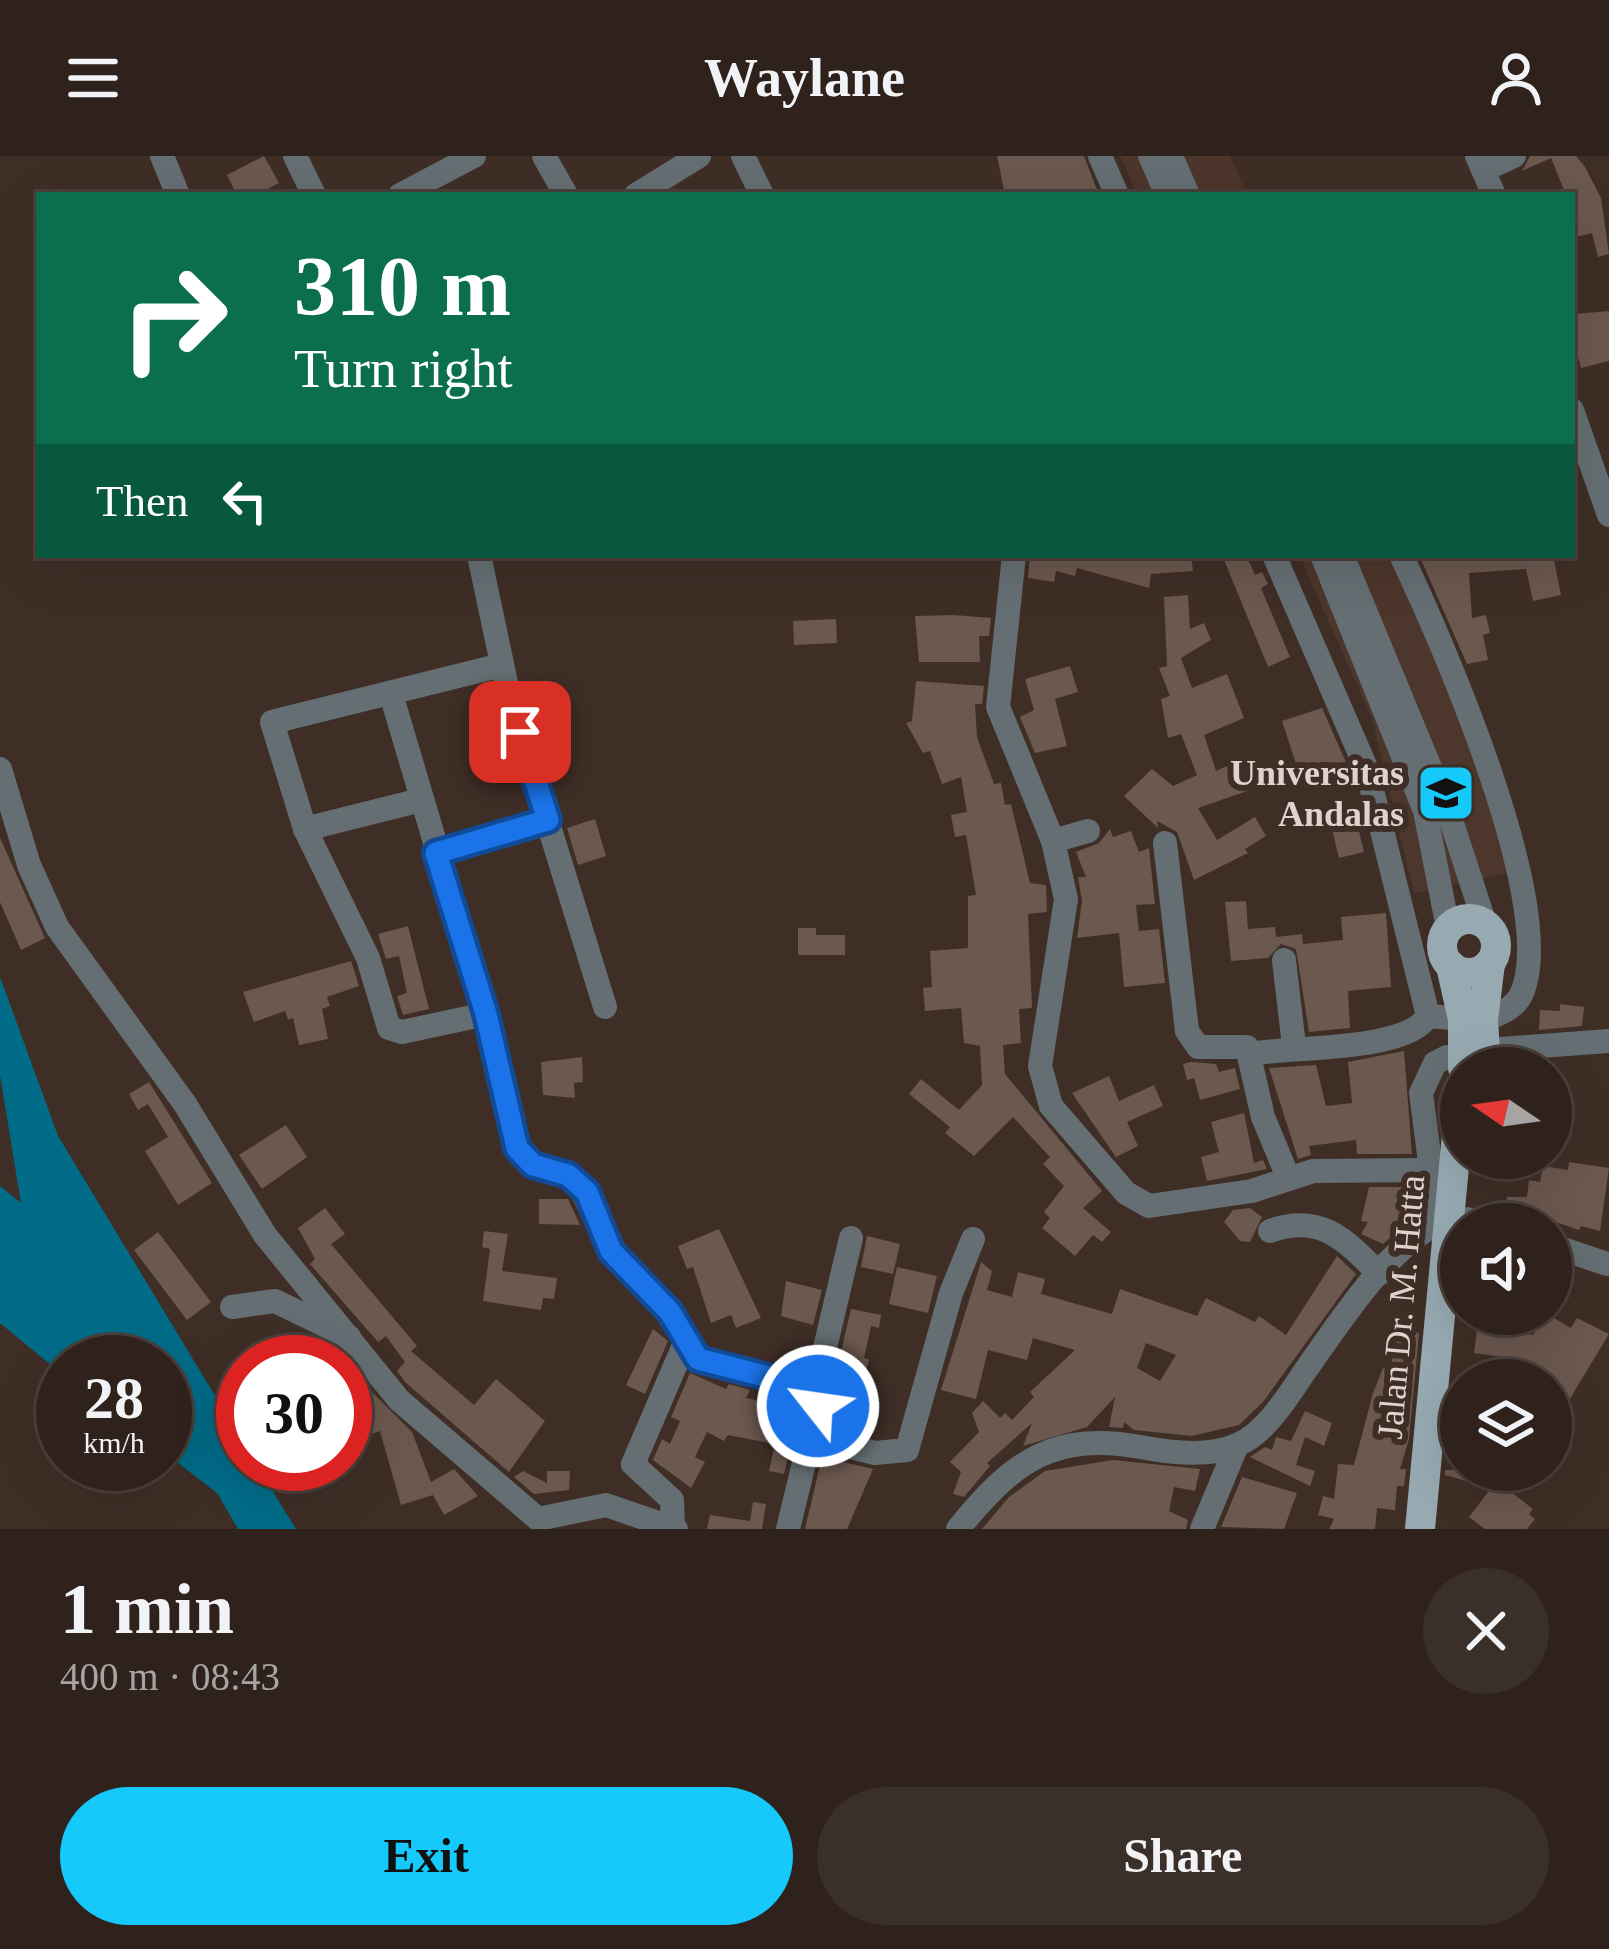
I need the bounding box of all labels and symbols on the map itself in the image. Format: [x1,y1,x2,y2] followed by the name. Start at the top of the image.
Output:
[469,681,571,783] pin
[1230,753,1404,834] place label: Universitas Andalas
[1415,762,1477,824] school or university icon: Universitas Andalas
[1440,1047,1572,1179] north arrow
[1370,1173,1432,1441] street label: Jalan Dr. M. Hatta
[216,1335,372,1491] speed limit sign: 30
[755,1343,881,1469] position arrow

